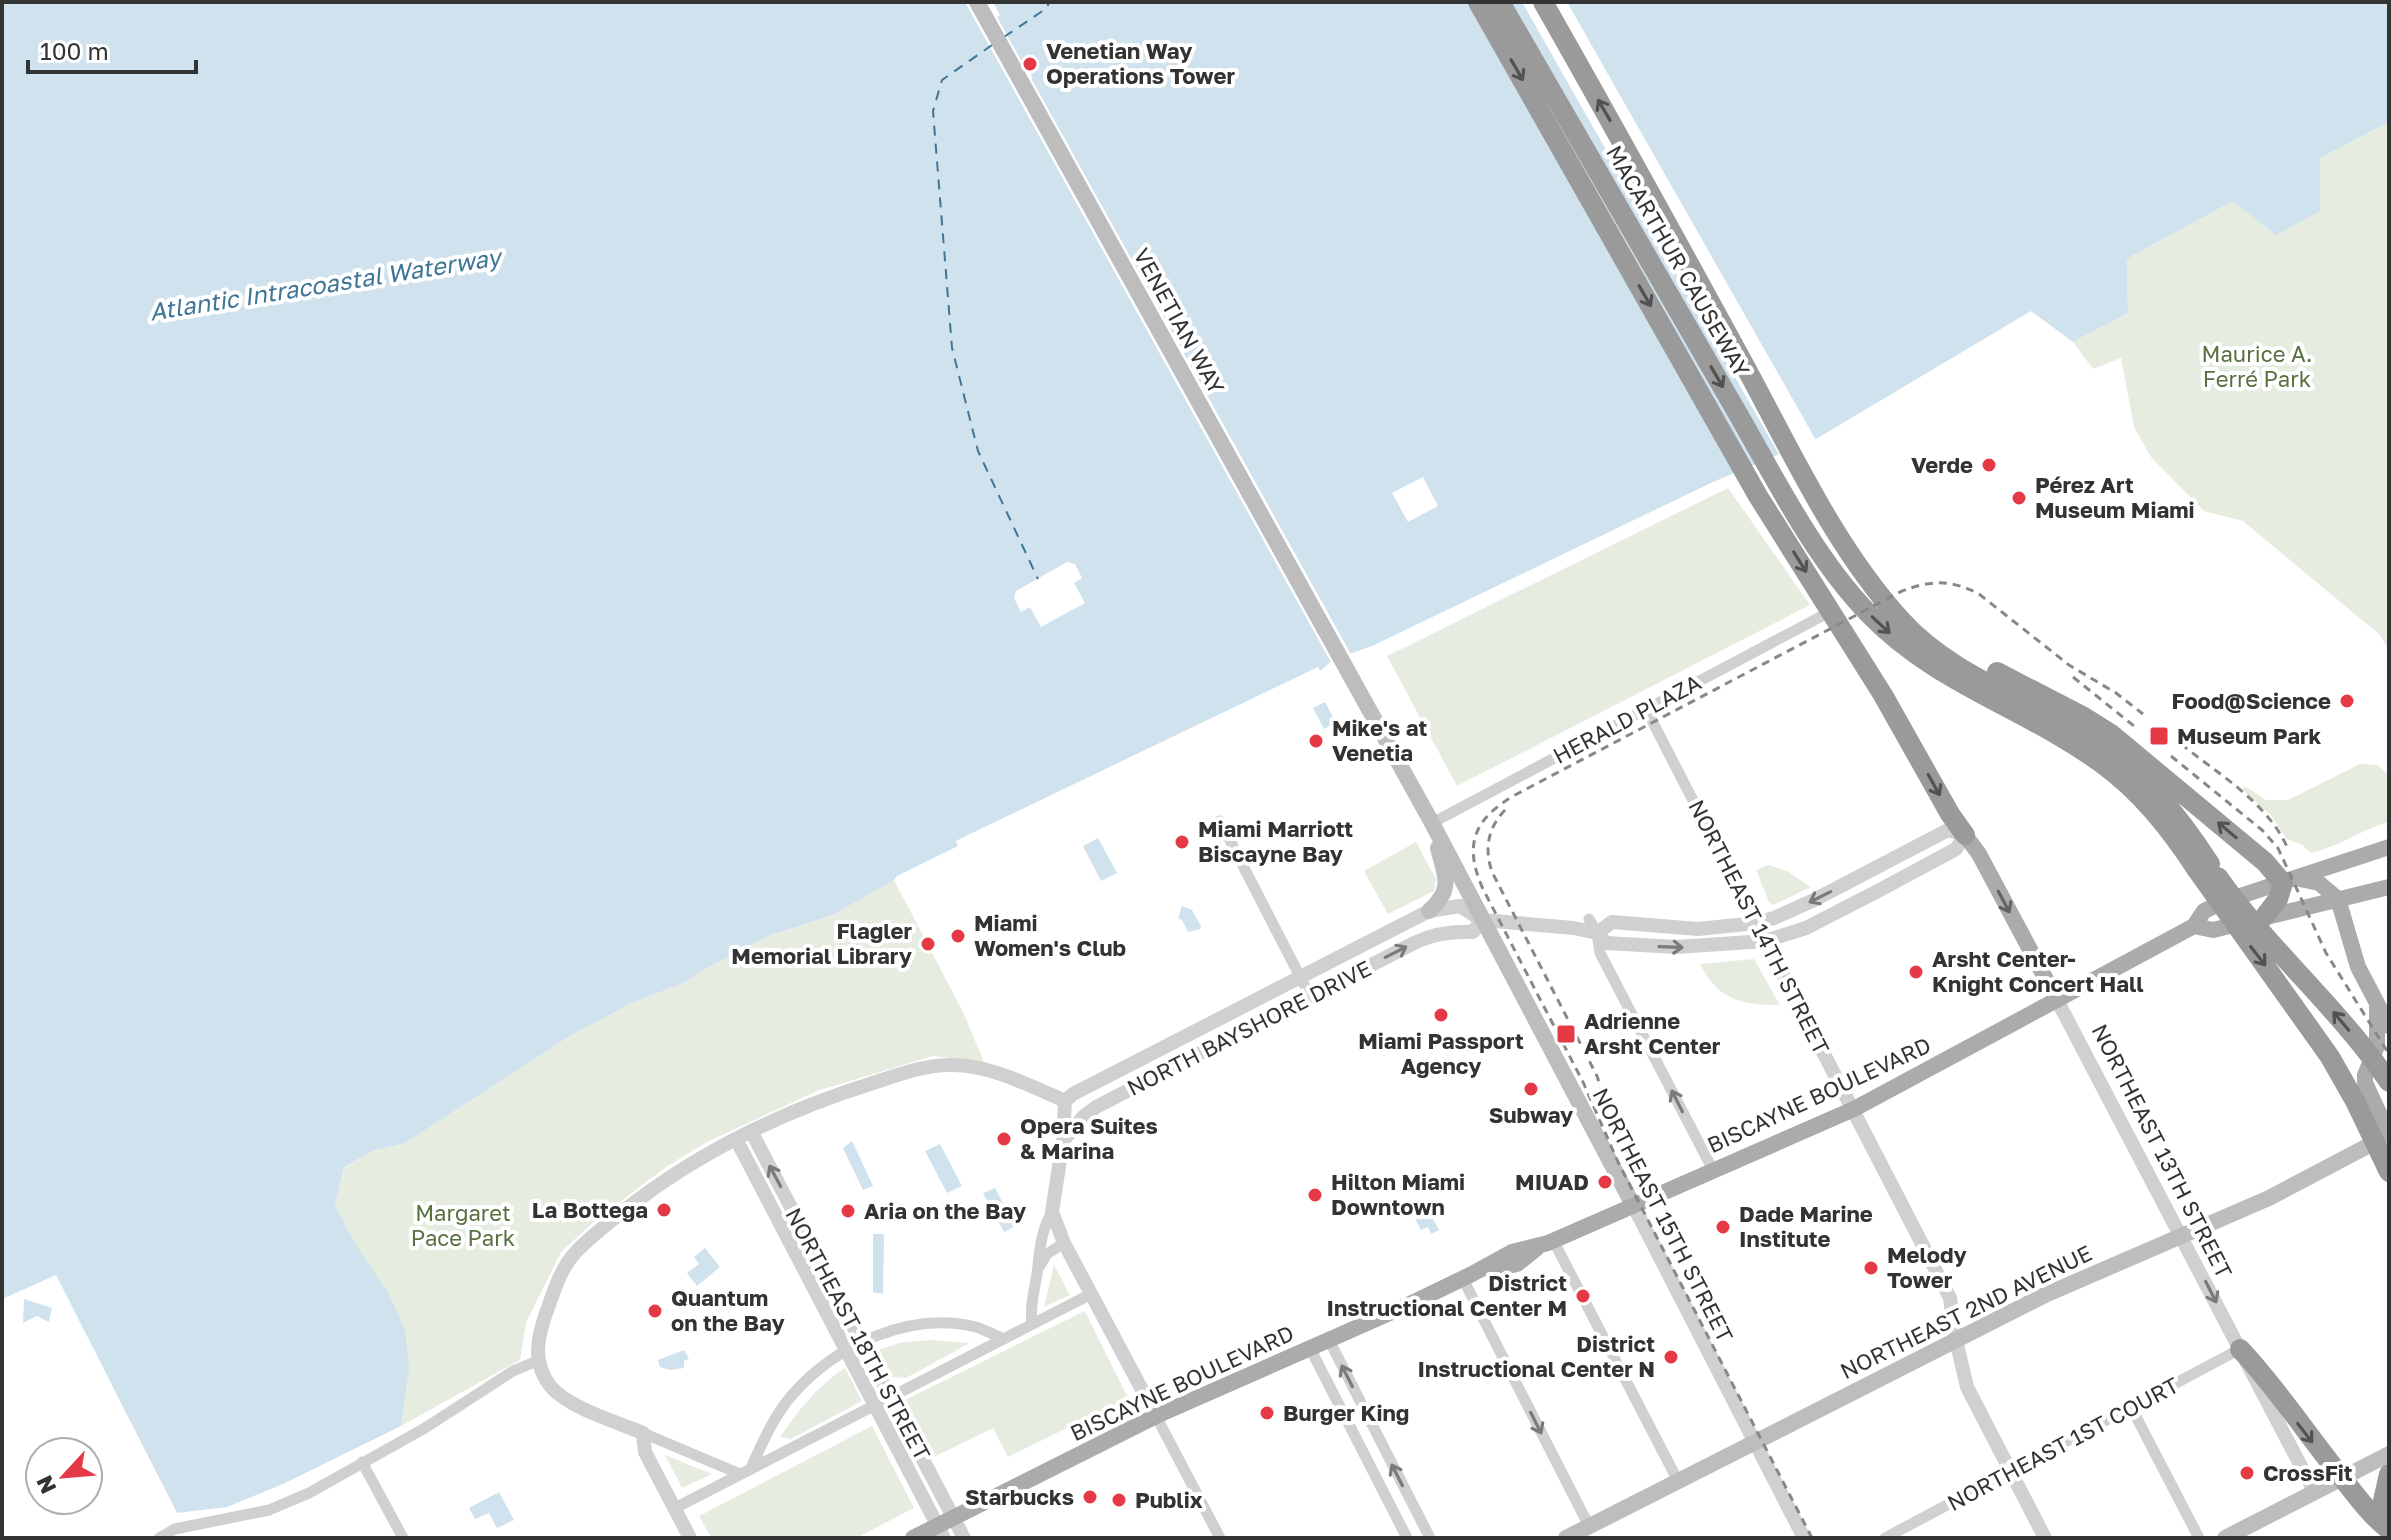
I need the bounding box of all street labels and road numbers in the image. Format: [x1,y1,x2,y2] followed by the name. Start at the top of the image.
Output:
[1601,140,1756,381] street label: MACARTHUR CAUSEWAY
[1128,243,1231,398] street label: VENETIAN WAY
[1548,668,1706,769] street label: HERALD PLAZA
[1683,795,1836,1059] street label: NORTHEAST 14TH STREET
[1122,954,1375,1101] street label: NORTH BAYSHORE DRIVE
[2086,1019,2239,1283] street label: NORTHEAST 13TH STREET
[1703,1031,1935,1158] street label: BISCAYNE BOULEVARD
[1588,1083,1740,1347] street label: NORTHEAST 15TH STREET
[780,1203,937,1465] street label: NORTHEAST 18TH STREET
[1836,1239,2096,1384] street label: NORTHEAST 2ND AVENUE
[1066,1319,1298,1446] street label: BISCAYNE BOULEVARD
[1942,1371,2183,1516] street label: NORTHEAST 1ST COURT

